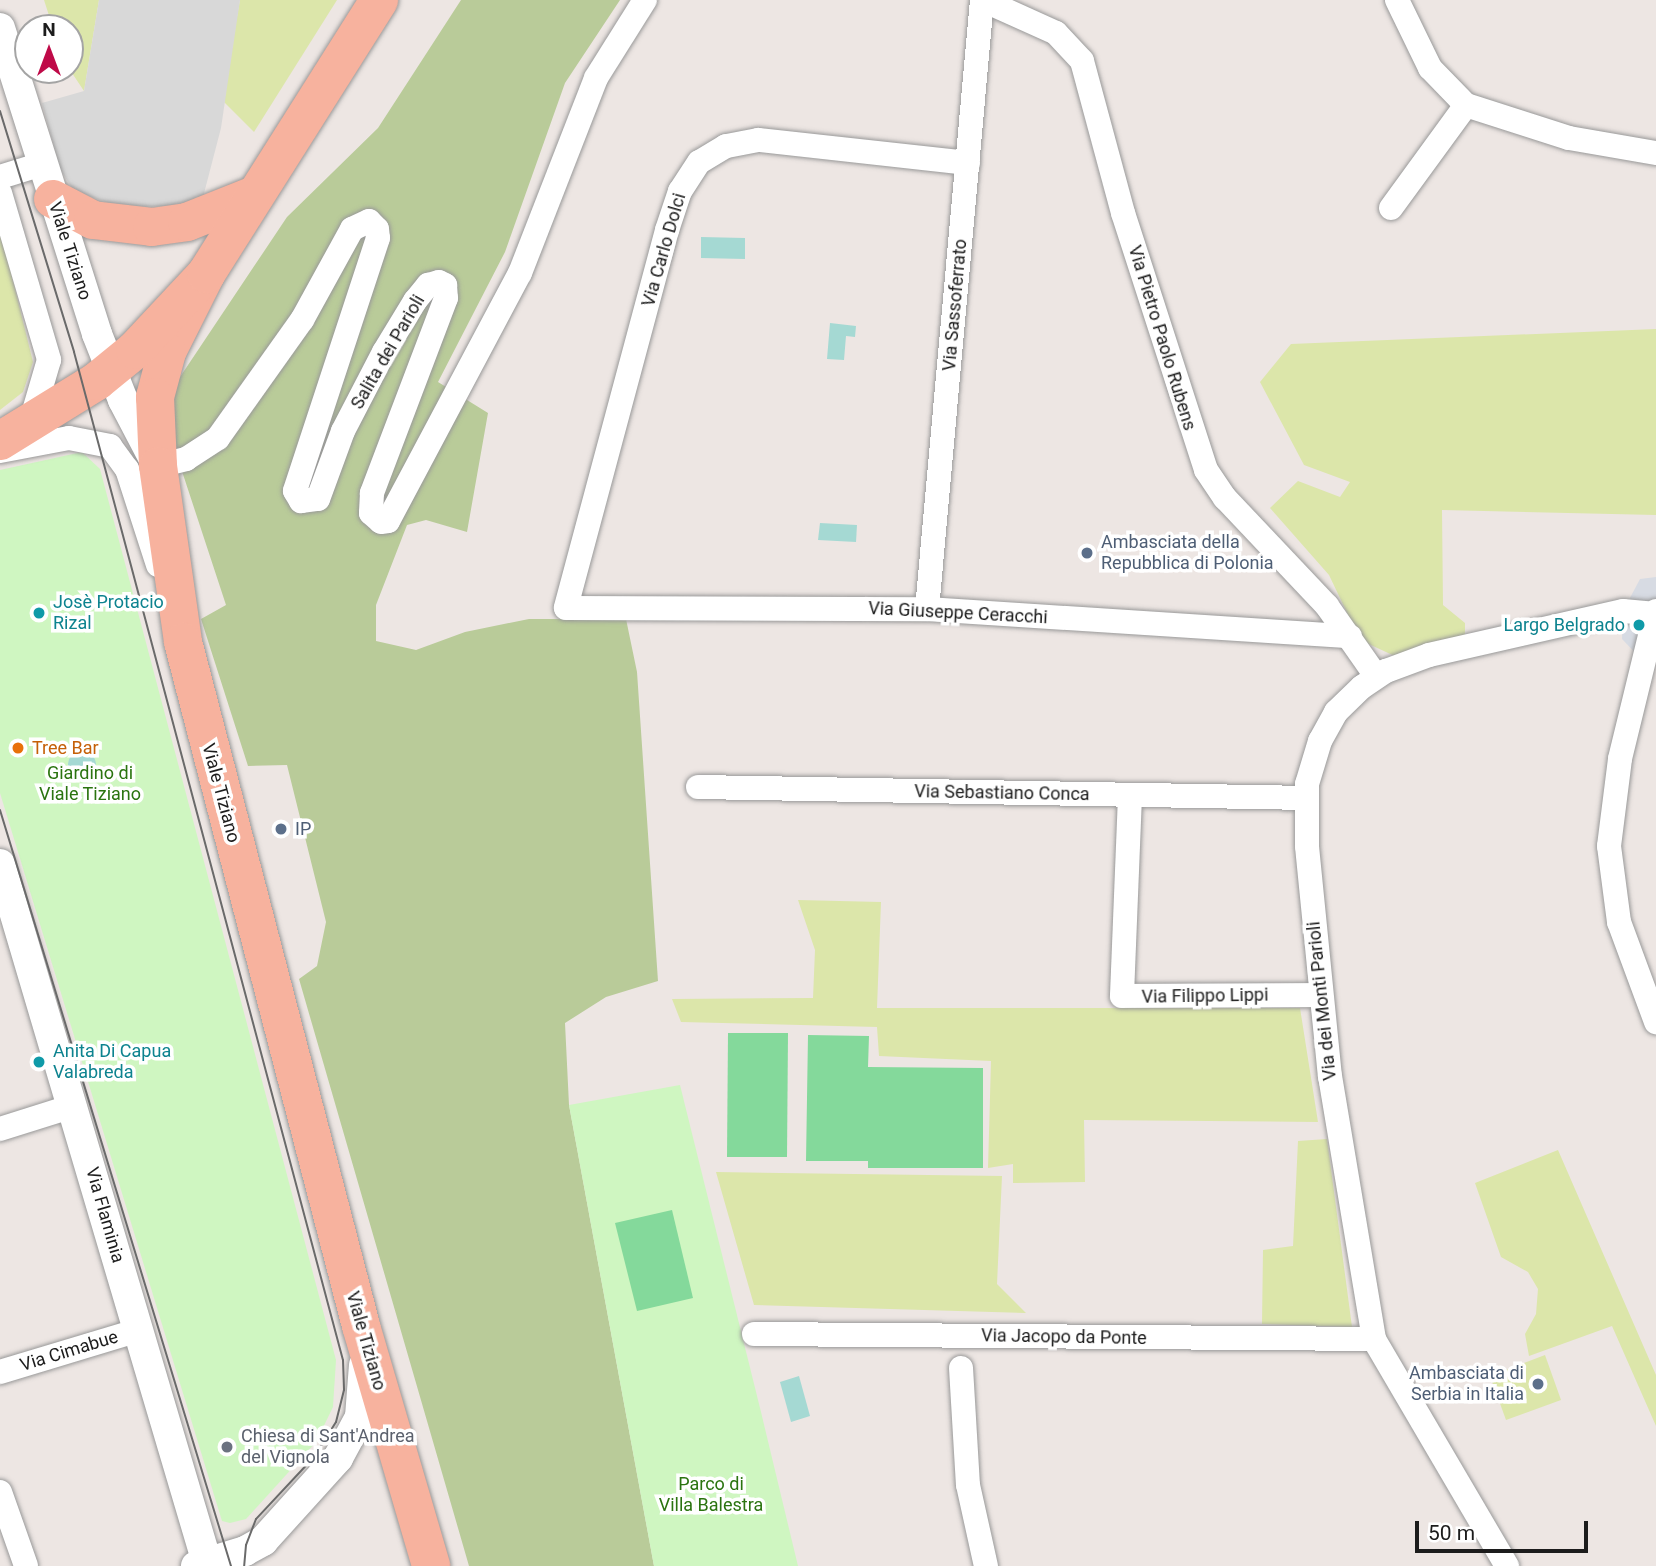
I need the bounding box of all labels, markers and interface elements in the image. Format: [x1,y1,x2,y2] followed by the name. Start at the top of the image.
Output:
[14,14,84,84] north arrow
[42,18,56,41] text: N
[637,191,691,309] street label: Via Carlo Dolci
[44,199,96,303] street label: Viale Tiziano
[938,238,972,372] street label: Via Sassoferrato
[1124,243,1200,433] street label: Via Pietro Paolo Rubens
[347,291,429,413] street label: Salita dei Parioli
[1101,532,1274,574] place label: Ambasciata della Repubblica di Polonia
[1079,545,1095,561] marker: Ambasciata della Repubblica di Polonia
[53,592,164,634] place label: Josè Protacio Rizal
[868,598,1048,628] street label: Via Giuseppe Ceracchi
[31,605,47,621] marker: Josè Protacio Rizal
[1504,614,1625,636] place label: Largo Belgrado
[1631,617,1647,633] marker: Largo Belgrado
[32,737,99,759] place label: Tree Bar
[10,740,26,756] marker: Tree Bar
[197,741,245,845] street label: Viale Tiziano
[39,763,141,806] park label: Giardino di Viale Tiziano
[914,781,1090,805] street label: Via Sebastiano Conca
[295,818,311,840] place label: IP
[273,821,289,837] marker: IP
[1303,920,1341,1082] street label: Via dei Monti Parioli
[1141,984,1269,1008] street label: Via Filippo Lippi
[53,1041,171,1084] place label: Anita Di Capua Valabreda
[31,1054,47,1070] marker: Anita Di Capua Valabreda
[81,1165,129,1265] street label: Via Flaminia
[342,1289,390,1393] street label: Viale Tiziano
[981,1325,1147,1349] street label: Via Jacopo da Ponte
[17,1326,121,1376] street label: Via Cimabue
[1409,1363,1524,1406] place label: Ambasciata di Serbia in Italia
[1530,1376,1546,1392] marker: Ambasciata di Serbia in Italia
[241,1426,415,1468] place label: Chiesa di Sant'Andrea del Vignola
[219,1439,235,1455] marker: Chiesa di Sant'Andrea del Vignola
[659,1474,763,1516] park label: Parco di Villa Balestra
[1418,1506,1591,1550] scale bar
[1428,1521,1475,1545] text: 50 m

